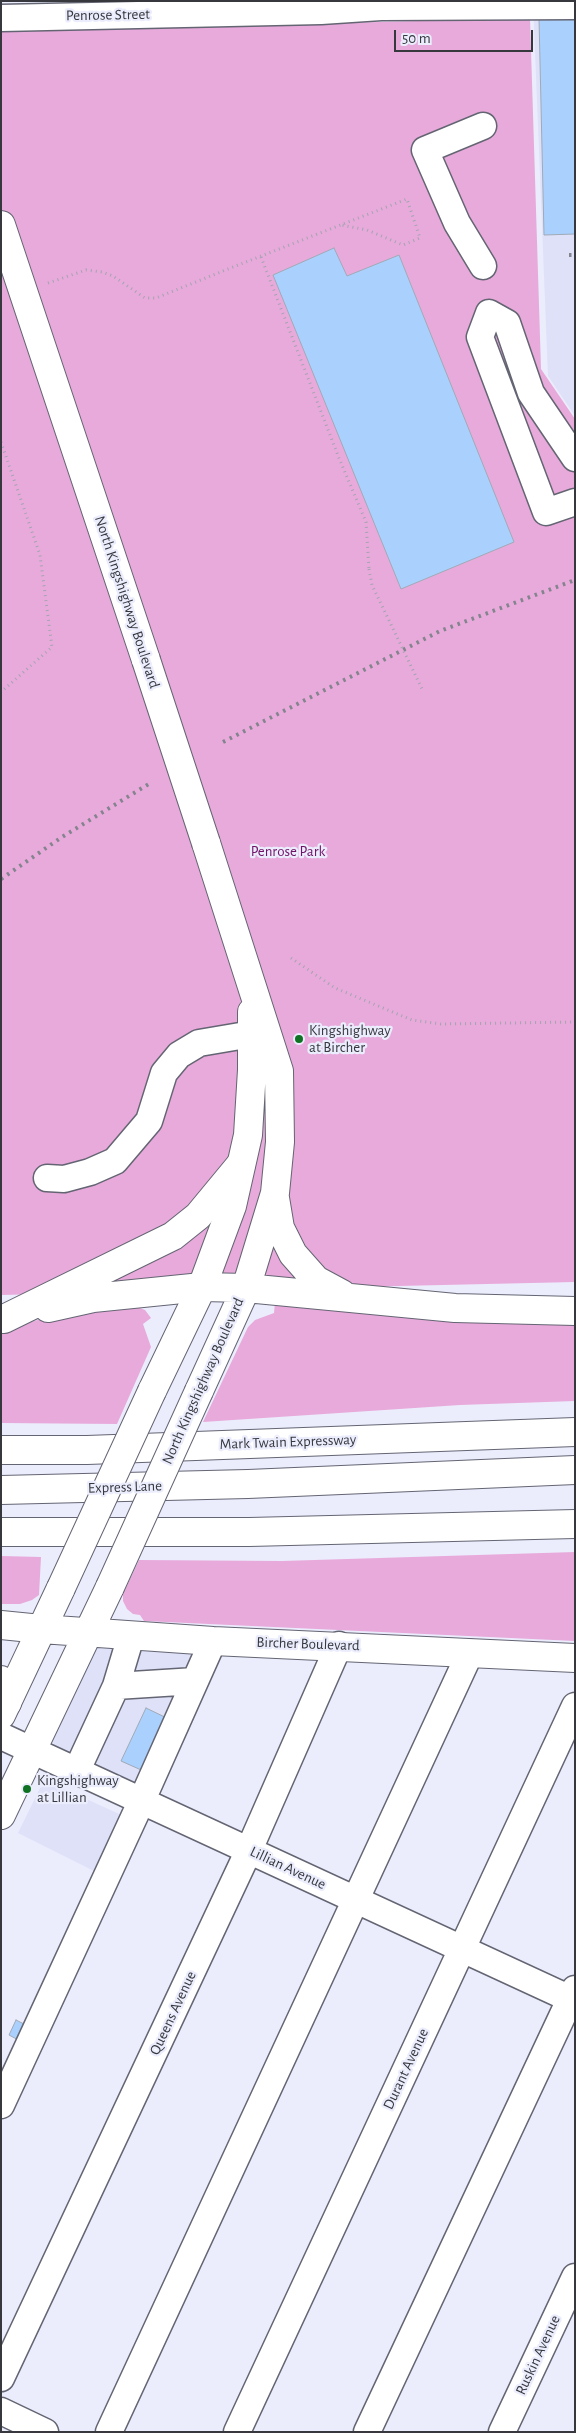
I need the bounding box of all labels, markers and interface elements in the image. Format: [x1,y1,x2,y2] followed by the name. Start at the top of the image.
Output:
[66,5,150,25] street label: Penrose Street
[396,20,535,52] scale bar
[402,31,431,46] text: 50 m
[91,514,163,690] street label: North Kingshighway Boulevard
[251,842,325,860] park label: Penrose Park
[309,1021,391,1056] place label: Kingshighway at Bircher
[293,1033,305,1045] marker: Kingshighway at Bircher
[158,1295,248,1467] street label: North Kingshighway Boulevard
[219,1431,357,1453] street label: Mark Twain Expressway
[88,1477,162,1497] street label: Express Lane
[256,1633,360,1655] street label: Bircher Boulevard
[37,1771,119,1806] place label: Kingshighway at Lillian
[21,1783,33,1795] marker: Kingshighway at Lillian
[247,1843,329,1893] street label: Lillian Avenue
[146,1968,200,2058] street label: Queens Avenue
[379,2026,433,2112] street label: Durant Avenue
[512,2312,564,2398] street label: Ruskin Avenue

